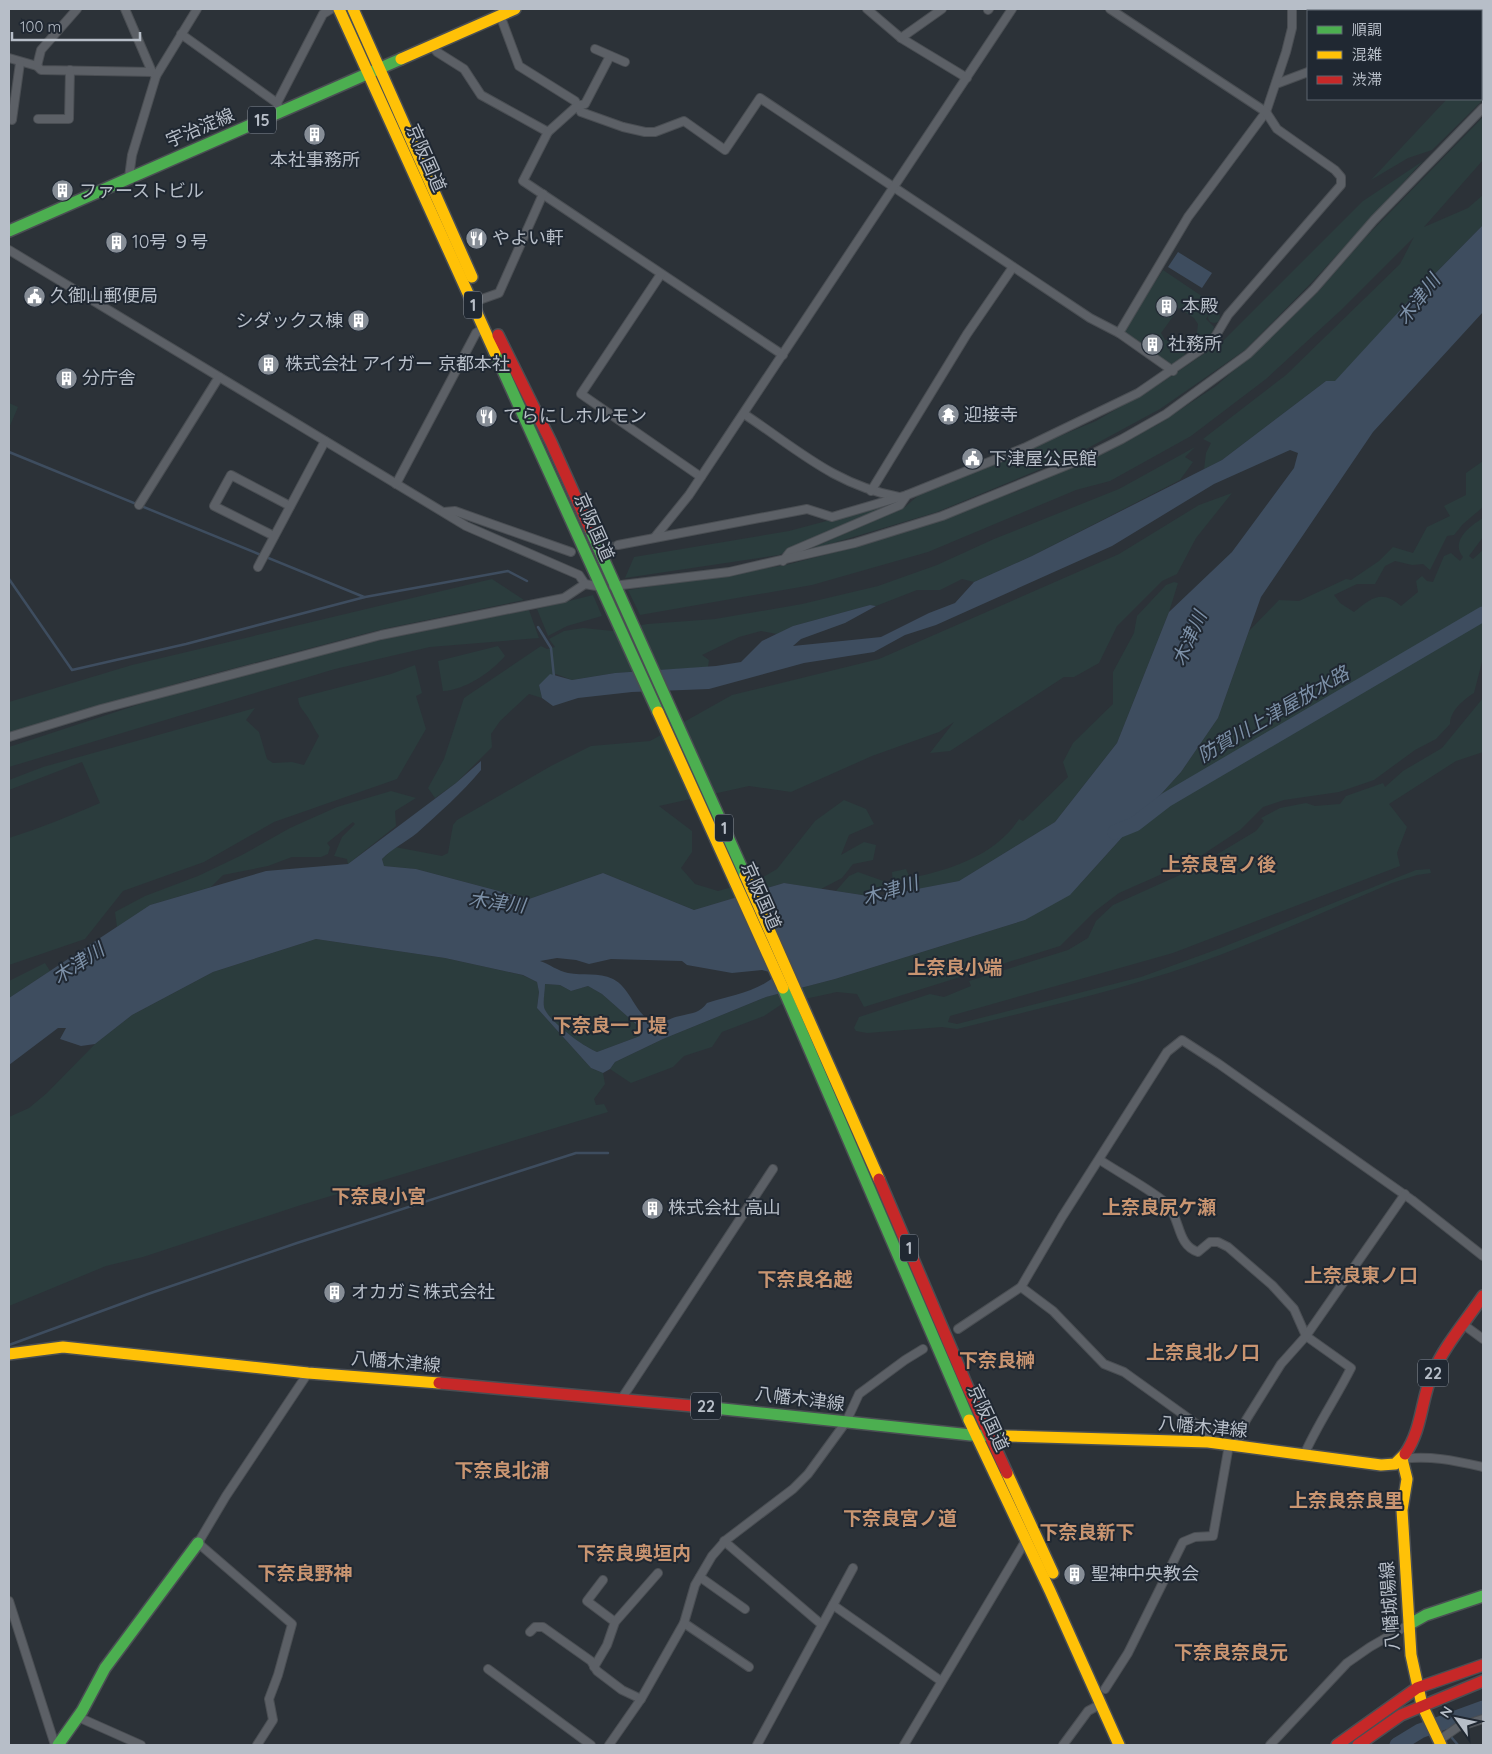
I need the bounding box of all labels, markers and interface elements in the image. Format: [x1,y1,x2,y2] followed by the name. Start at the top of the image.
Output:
[12,10,140,42] scale bar
[1307,10,1482,100] legend
[20,17,61,36] text: 100 m
[1352,20,1382,39] text: 順調
[1352,45,1382,64] text: 混雑
[1352,70,1382,89] text: 渋滞
[162,103,237,152] street label: 宇治淀線
[248,106,276,134] road number: 15
[401,120,452,195] street label: 京阪国道
[303,123,327,147] building icon: 本社事務所
[270,148,360,171] place label: 本社事務所
[51,179,75,203] building icon: ファーストビル
[79,179,204,202] place label: ファーストビル
[464,226,488,250] restaurant icon: やよい軒
[492,226,564,249] place label: やよい軒
[104,230,128,254] building icon: 10号 ９号
[132,230,208,253] place label: 10号 ９号
[1391,268,1446,329] water label: 木津川
[22,284,46,308] public building icon: 久御山郵便局
[50,284,158,307] place label: 久御山郵便局
[464,292,482,318] road number: 1
[1154,294,1178,318] building icon: 本殿
[1182,294,1218,317] place label: 本殿
[236,309,343,332] place label: シダックス棟
[347,309,371,333] building icon: シダックス棟
[1140,332,1164,356] building icon: 社務所
[1168,332,1222,355] place label: 社務所
[257,352,281,376] building icon: 株式会社 アイガー 京都本社
[285,352,510,375] place label: 株式会社 アイガー 京都本社
[54,366,78,390] building icon: 分庁舎
[82,366,136,389] place label: 分庁舎
[936,403,960,427] temple icon: 迎接寺
[964,403,1018,426] place label: 迎接寺
[475,404,499,428] restaurant icon: てらにしホルモン
[503,404,647,427] place label: てらにしホルモン
[961,447,985,471] public building icon: 下津屋公民館
[989,447,1097,470] place label: 下津屋公民館
[569,489,620,564] street label: 京阪国道
[1166,605,1212,669] water label: 木津川
[1193,660,1355,767] water label: 防賀川上津屋放水路
[715,814,733,841] road number: 1
[1162,852,1276,876] district label: 上奈良宮ノ後
[736,858,787,933] street label: 京阪国道
[859,870,923,910] water label: 木津川
[467,887,529,918] water label: 木津川
[48,936,110,989] water label: 木津川
[907,955,1003,979] district label: 上奈良小端
[553,1013,667,1037] district label: 下奈良一丁堤
[331,1184,427,1208] district label: 下奈良小宮
[1102,1195,1216,1219] district label: 上奈良尻ケ瀬
[640,1196,664,1220] building icon: 株式会社 高山
[668,1196,781,1219] place label: 株式会社 高山
[900,1234,918,1262] road number: 1
[1304,1263,1418,1287] district label: 上奈良東ノ口
[757,1267,853,1291] district label: 下奈良名越
[323,1280,347,1304] building icon: オカガミ株式会社
[351,1280,495,1303] place label: オカガミ株式会社
[1146,1340,1260,1364] district label: 上奈良北ノ口
[350,1346,442,1377] street label: 八幡木津線
[959,1348,1035,1372] district label: 下奈良榊
[1418,1360,1448,1386] road number: 22
[963,1380,1014,1455] street label: 京阪国道
[754,1382,846,1415] street label: 八幡木津線
[691,1392,721,1420] road number: 22
[1157,1411,1249,1442] street label: 八幡木津線
[454,1458,550,1482] district label: 下奈良北浦
[1289,1488,1403,1512] district label: 上奈良奈良里
[843,1506,957,1530] district label: 下奈良宮ノ道
[1039,1520,1135,1544] district label: 下奈良新下
[577,1541,691,1565] district label: 下奈良奥垣内
[1375,1560,1404,1652] street label: 八幡城陽線
[257,1561,353,1585] district label: 下奈良野神
[1063,1562,1087,1586] building icon: 聖神中央教会
[1091,1562,1199,1585] place label: 聖神中央教会
[1174,1640,1288,1664] district label: 下奈良奈良元
[1432,1694,1482,1744] north arrow
[1436,1703,1456,1721] text: N

